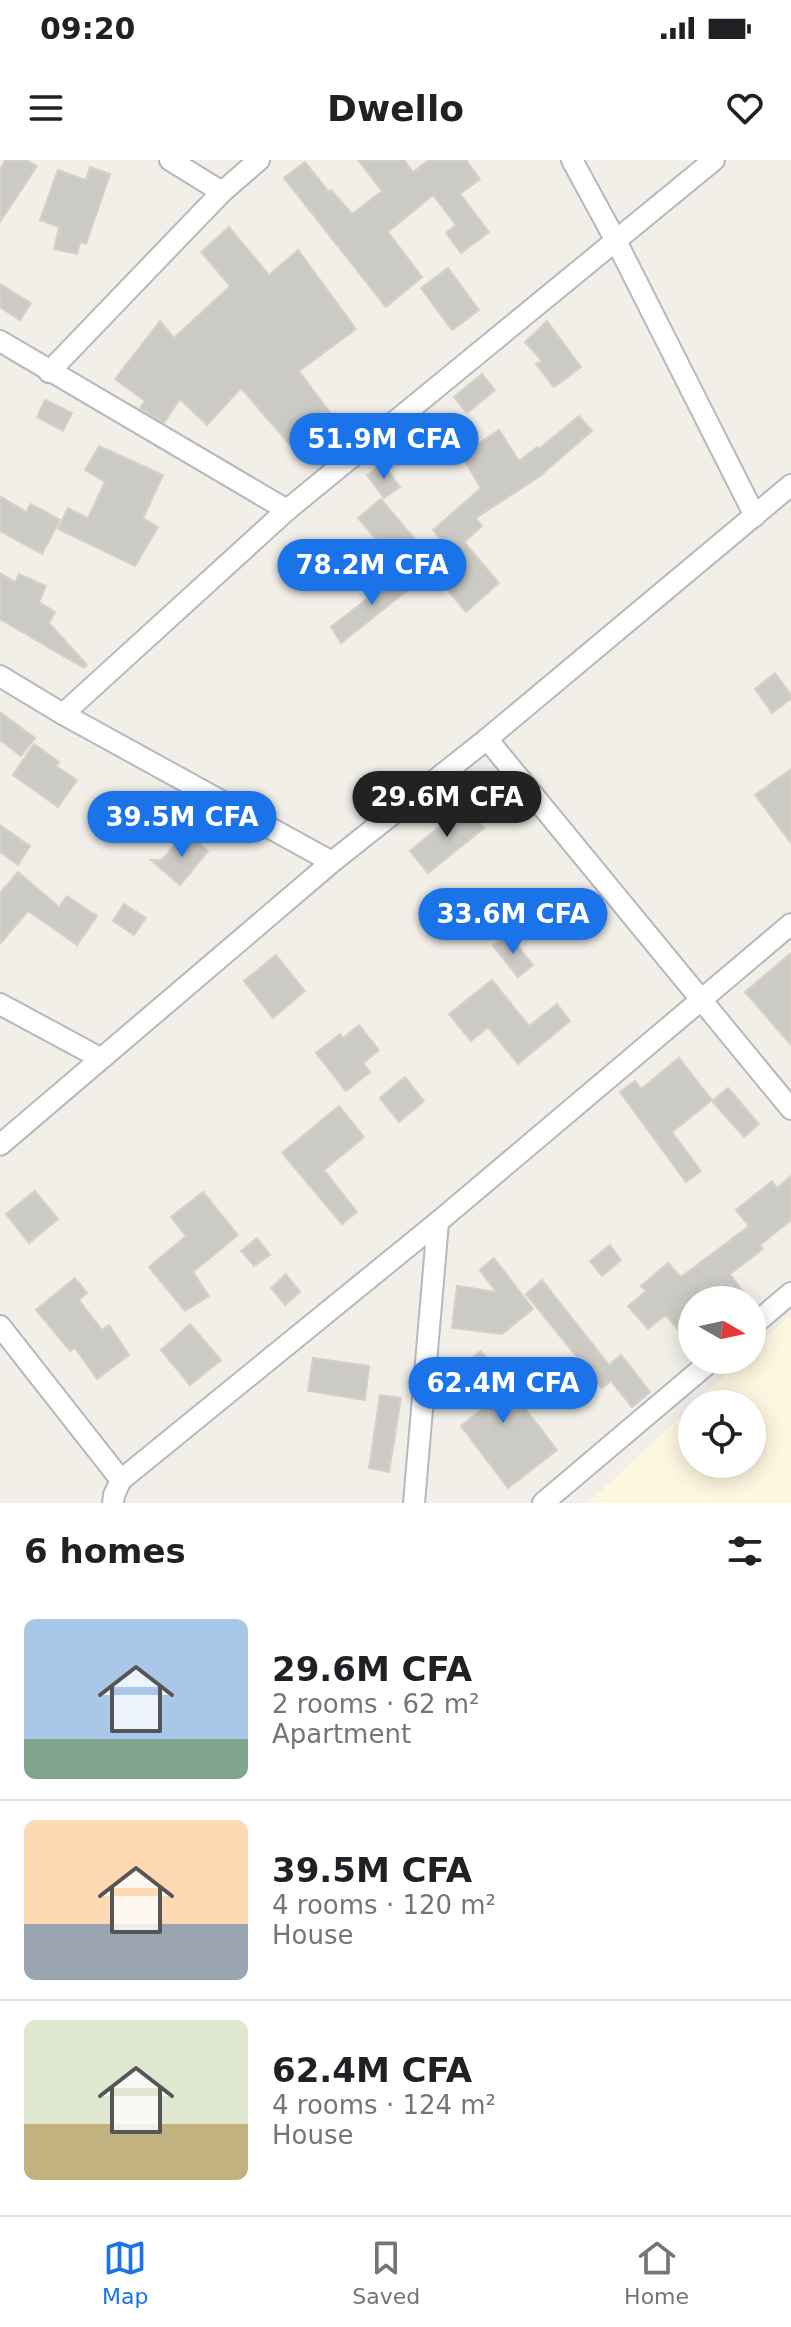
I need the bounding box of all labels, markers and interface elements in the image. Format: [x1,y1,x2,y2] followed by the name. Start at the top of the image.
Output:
[40,11,136,46] text: 09:20
[24,86,68,130] icon: menu
[723,86,767,130] icon: heart
[327,88,464,129] text: Dwello
[292,413,476,481] pin: 51.9M CFA
[307,424,461,454] text: 51.9M CFA
[280,539,464,607] pin: 78.2M CFA
[295,550,449,580] text: 78.2M CFA
[355,771,539,839] pin: 29.6M CFA
[370,782,524,812] text: 29.6M CFA
[90,791,274,859] pin: 39.5M CFA
[105,802,259,832] text: 39.5M CFA
[421,888,605,956] pin: 33.6M CFA
[436,899,590,929] text: 33.6M CFA
[678,1286,766,1374] north arrow
[678,1286,766,1478] map controls
[411,1357,595,1425] pin: 62.4M CFA
[426,1368,580,1398] text: 62.4M CFA
[678,1390,766,1478] button: locate
[723,1529,767,1573] icon: filters
[24,1531,186,1571] text: 6 homes
[272,1649,472,1689] text: 29.6M CFA
[88,1651,184,1747] icon: home
[272,1689,480,1719] text: 2 rooms · 62 m²
[272,1719,411,1749] text: Apartment
[272,1850,472,1890] text: 39.5M CFA
[88,1852,184,1948] icon: home
[272,1890,496,1920] text: 4 rooms · 120 m²
[272,1920,353,1950] text: House
[272,2050,472,2090] text: 62.4M CFA
[88,2052,184,2148] icon: home
[272,2090,496,2120] text: 4 rooms · 124 m²
[272,2120,353,2150] text: House
[102,2236,148,2309] tab: Map
[352,2236,420,2309] tab: Saved
[624,2236,689,2309] tab: Home

